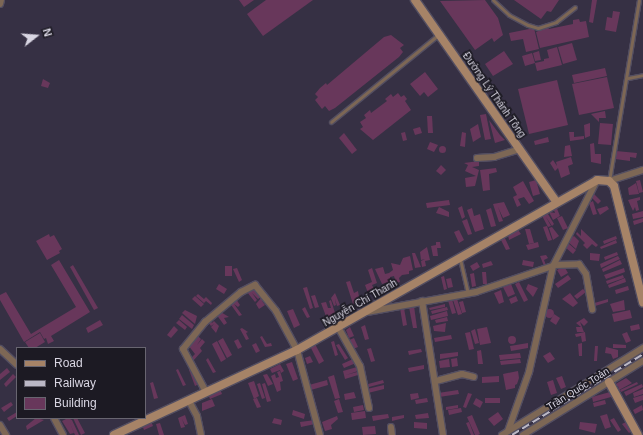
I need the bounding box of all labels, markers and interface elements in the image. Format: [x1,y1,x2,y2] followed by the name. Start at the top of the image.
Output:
[16,16,56,56] north arrow
[41,27,54,38] text: N
[460,50,528,140] street label: Đường Lý Thánh Tông
[321,277,399,329] street label: Nguyễn Chí Thanh
[16,347,146,419] legend
[54,356,83,370] text: Road
[545,365,611,413] street label: Trần Quốc Toản
[54,376,96,390] text: Railway
[54,396,97,410] text: Building

